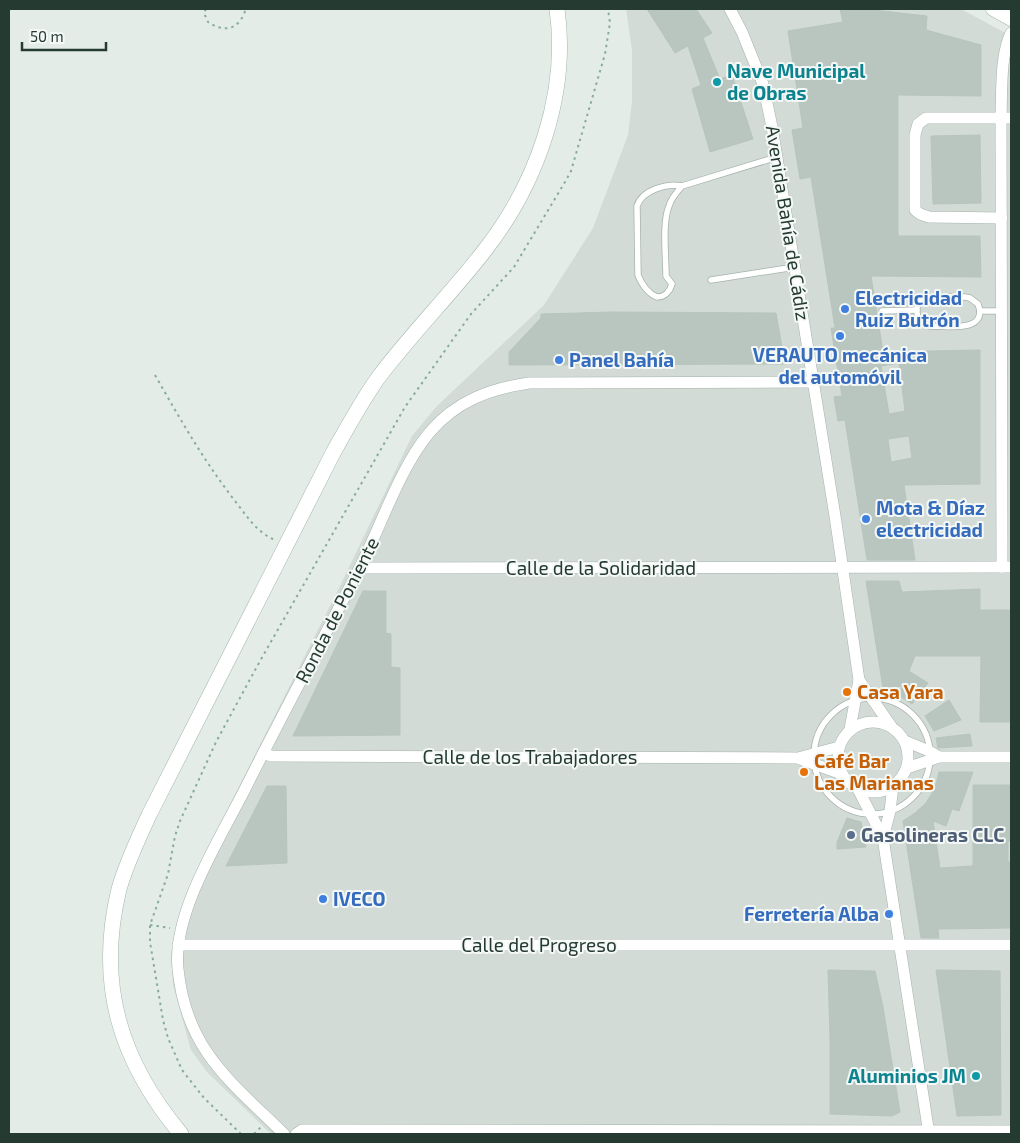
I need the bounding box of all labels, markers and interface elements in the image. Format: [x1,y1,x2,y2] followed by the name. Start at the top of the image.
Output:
[22,20,106,52] scale bar
[30,27,64,45] text: 50 m
[727,59,866,104] place label: Nave Municipal de Obras
[711,76,723,88] marker: Nave Municipal de Obras
[762,124,815,322] street label: Avenida Bahía de Cádiz
[855,286,962,331] place label: Electricidad Ruiz Butrón
[839,303,851,315] marker: Electricidad Ruiz Butrón
[834,330,846,342] marker: VERAUTO mecánica del automóvil
[753,343,927,388] place label: VERAUTO mecánica del automóvil
[569,348,674,371] place label: Panel Bahía
[553,354,565,366] marker: Panel Bahía
[876,496,985,541] place label: Mota & Díaz electricidad
[860,513,872,525] marker: Mota & Díaz electricidad
[290,533,383,687] street label: Ronda de Poniente
[506,556,696,579] street label: Calle de la Solidaridad
[857,680,944,703] place label: Casa Yara
[841,686,853,698] marker: Casa Yara
[423,745,637,768] street label: Calle de los Trabajadores
[814,749,934,794] place label: Café Bar Las Marianas
[798,766,810,778] marker: Café Bar Las Marianas
[861,823,1004,846] place label: Gasolineras CLC
[845,829,857,841] marker: Gasolineras CLC
[333,887,386,910] place label: IVECO
[317,893,329,905] marker: IVECO
[744,902,879,925] place label: Ferretería Alba
[883,908,895,920] marker: Ferretería Alba
[461,933,617,956] street label: Calle del Progreso
[848,1064,966,1087] place label: Aluminios JM
[970,1070,982,1082] marker: Aluminios JM

